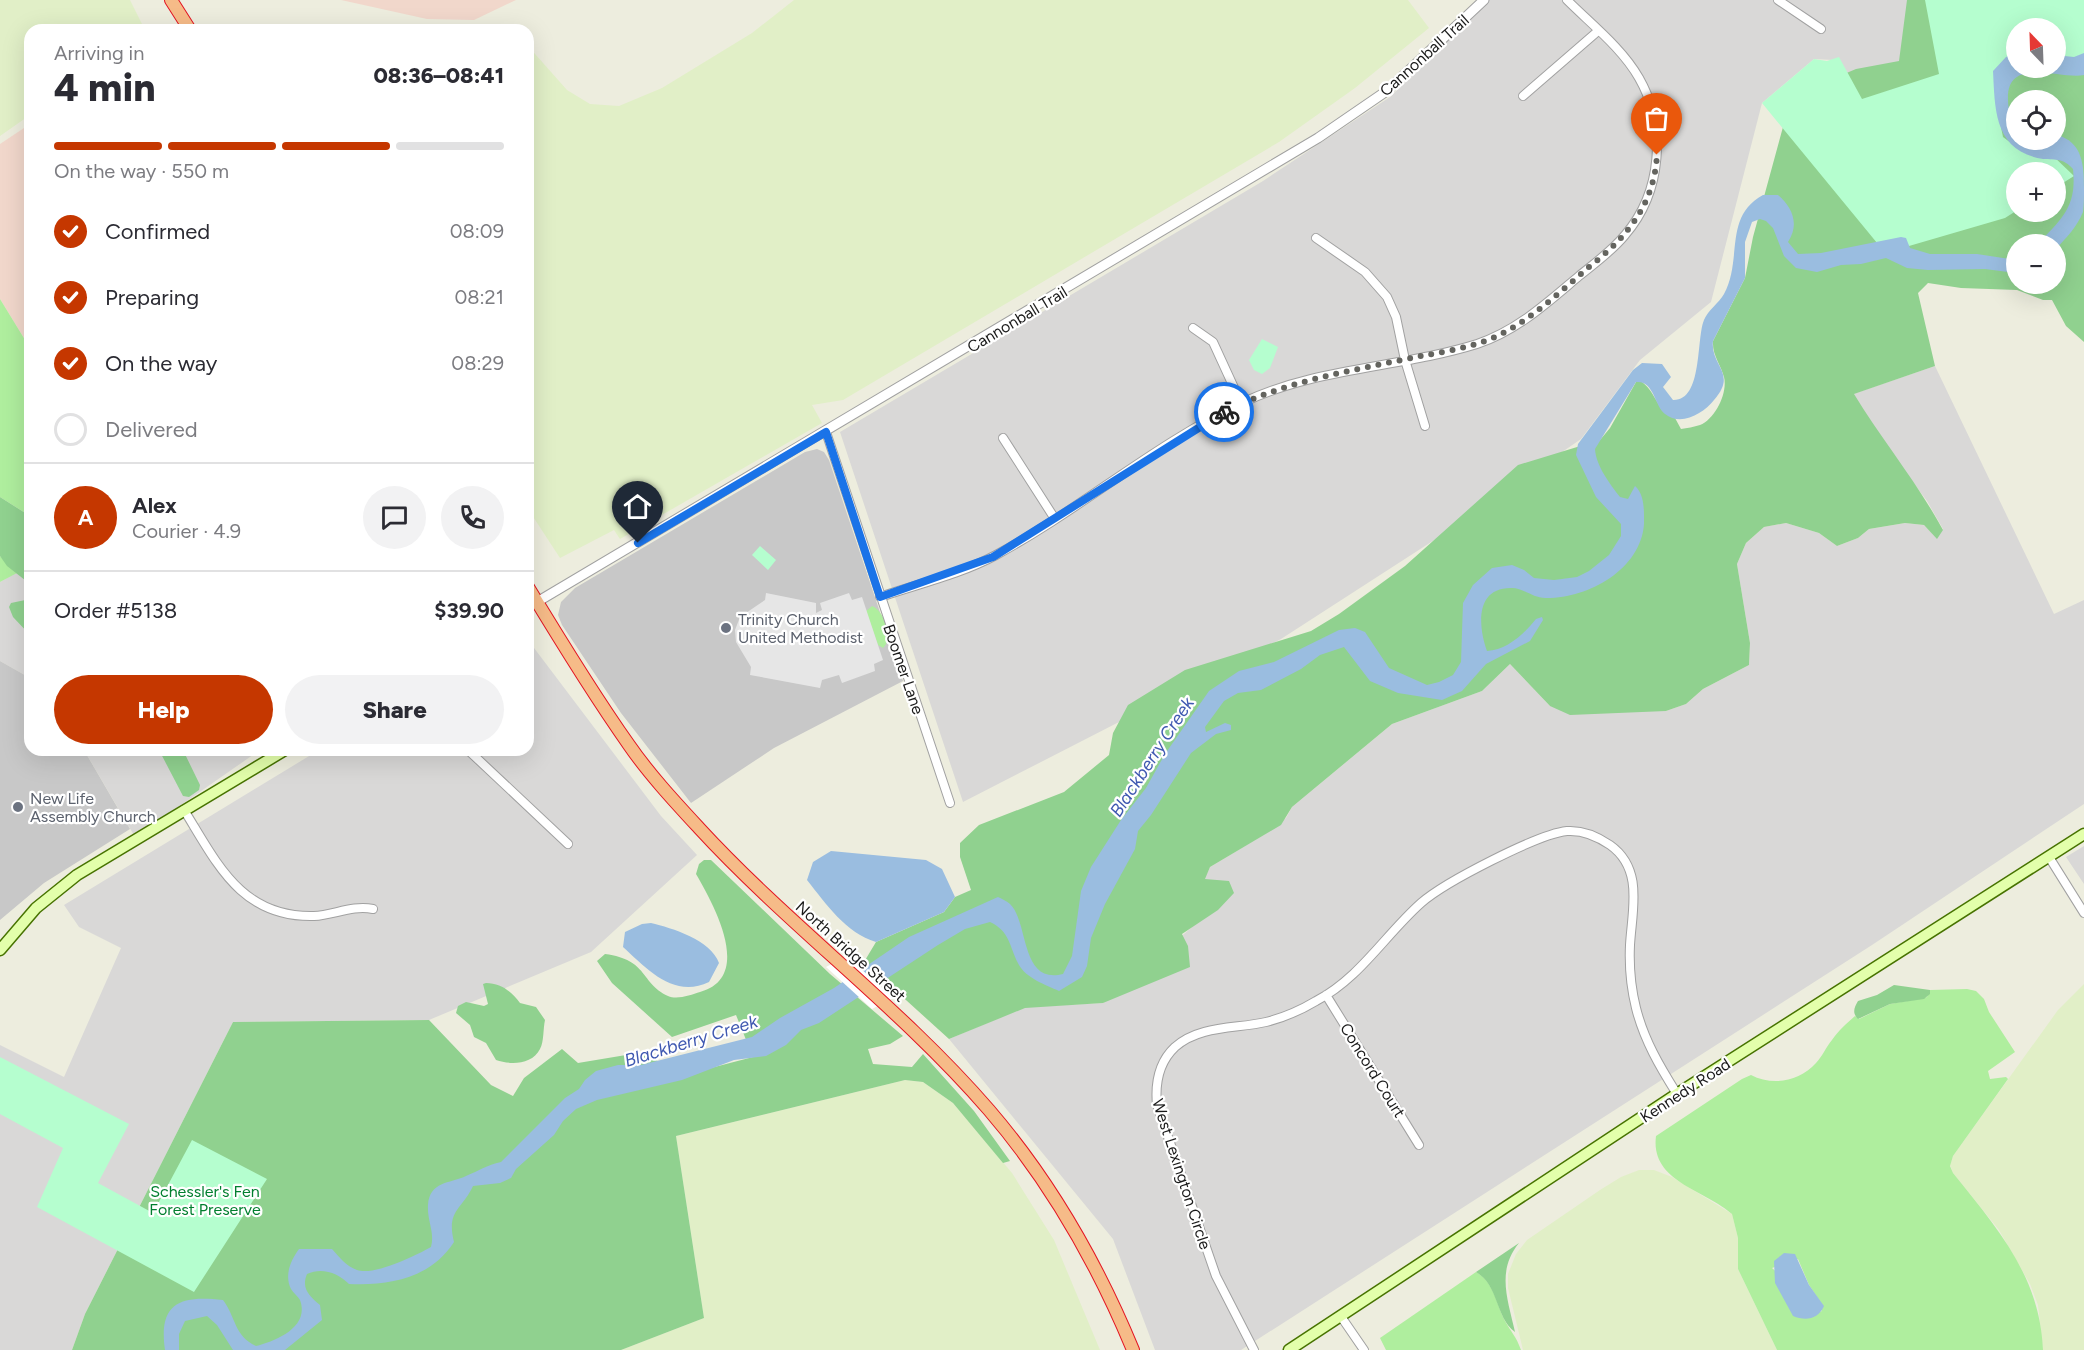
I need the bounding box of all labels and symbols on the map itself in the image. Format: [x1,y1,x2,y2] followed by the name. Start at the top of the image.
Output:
[1376,10,1473,100] street label: Cannonball Trail
[2006,18,2066,78] north arrow
[1631,93,1682,155] pin
[964,282,1071,357] street label: Cannonball Trail
[1194,382,1254,442] courier
[612,481,663,543] pin
[738,610,863,647] place label: Trinity Church United Methodist
[719,621,733,635] marker: Trinity Church United Methodist
[879,622,928,717] street label: Boomer Lane
[1105,692,1200,821] water label: Blackberry Creek
[30,789,156,826] place label: New Life Assembly Church
[11,800,25,814] marker: New Life Assembly Church
[792,897,909,1006] street label: North Bridge Street
[622,1010,761,1072] water label: Blackberry Creek
[1336,1020,1409,1121] street label: Concord Court
[1637,1054,1734,1127] street label: Kennedy Road
[1148,1096,1215,1252] street label: West Lexington Circle
[149,1182,261,1219] park label: Schessler's Fen Forest Preserve

